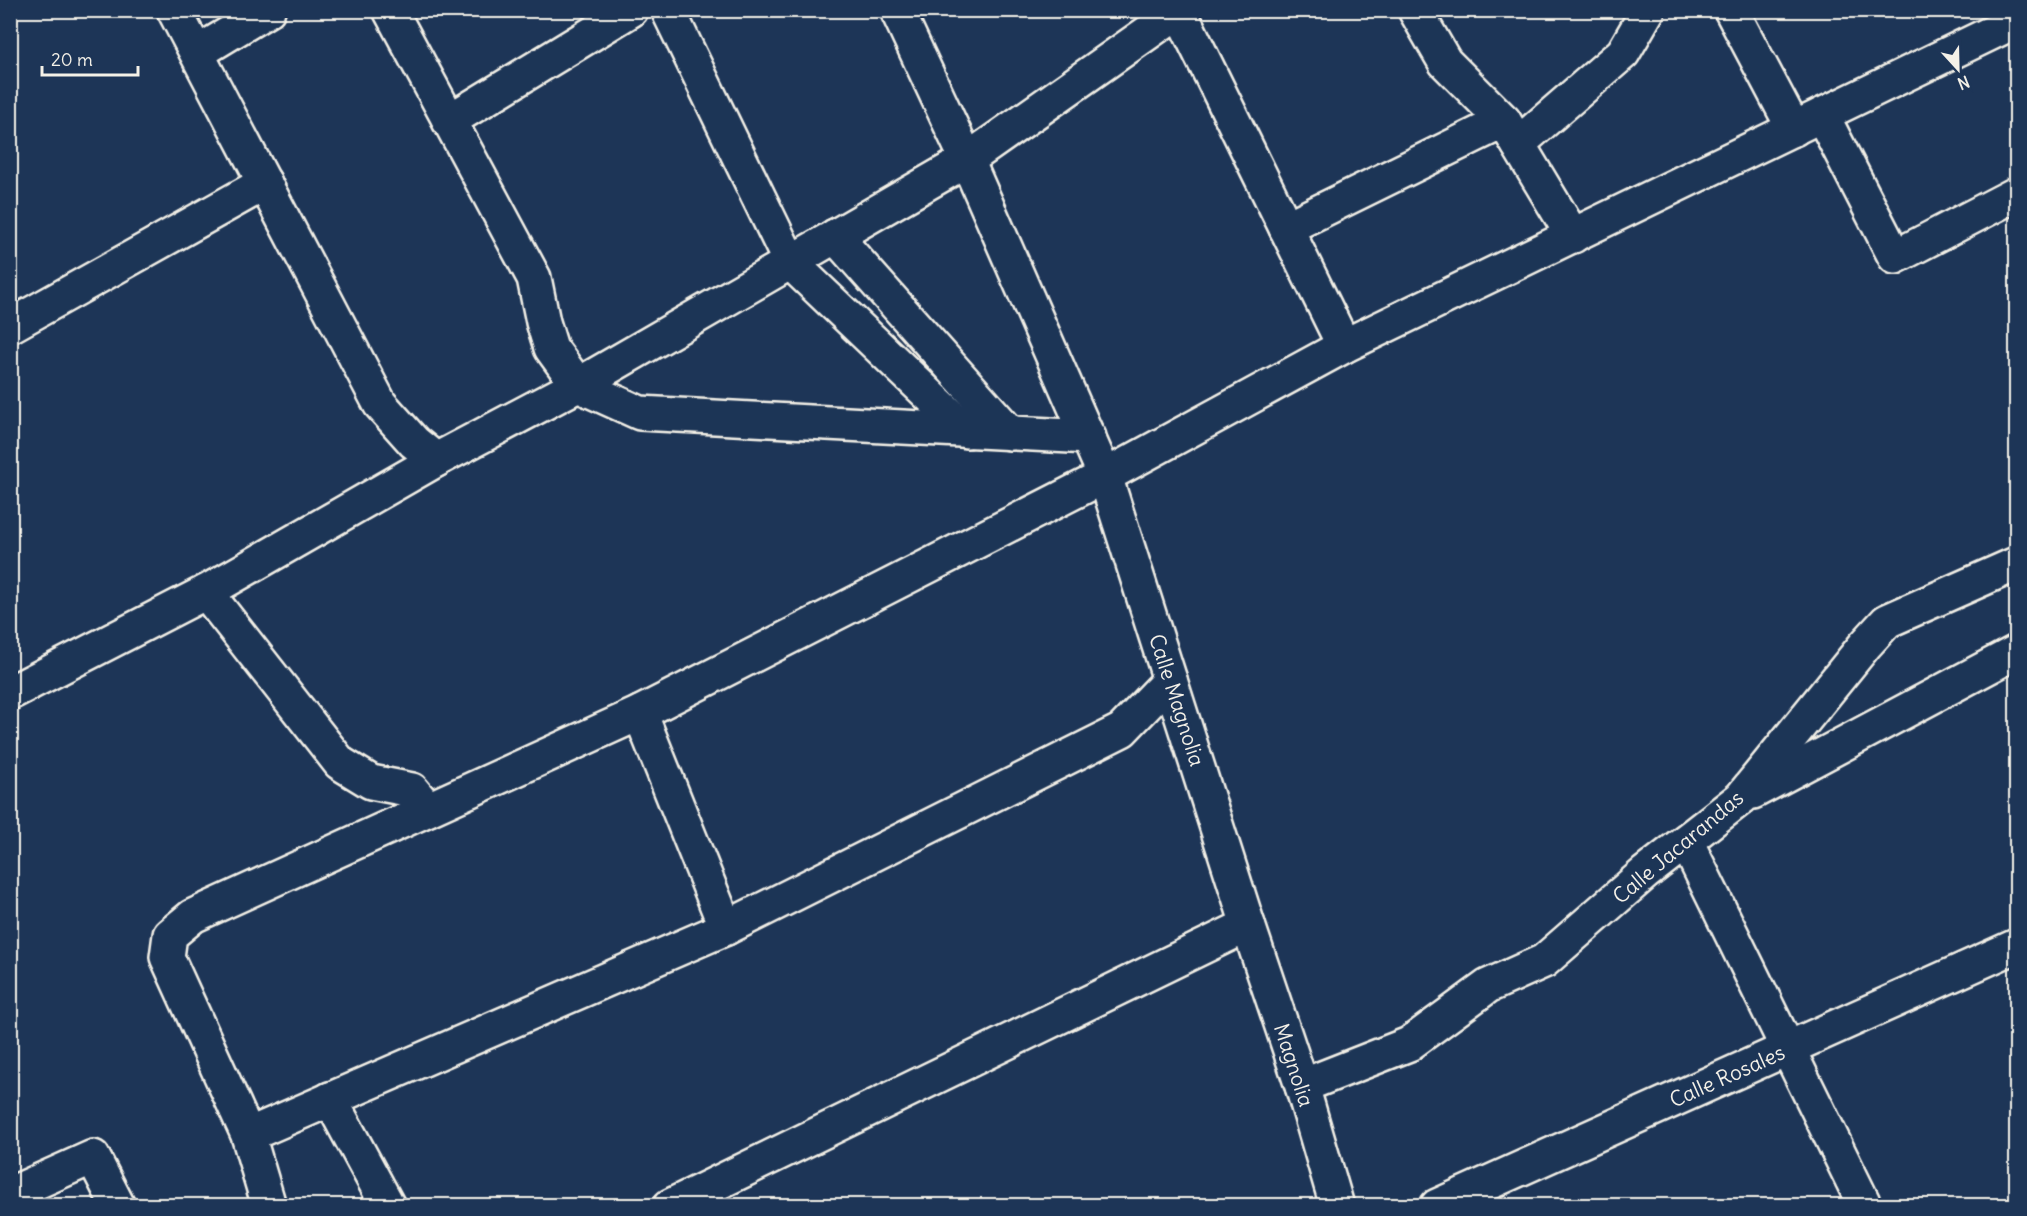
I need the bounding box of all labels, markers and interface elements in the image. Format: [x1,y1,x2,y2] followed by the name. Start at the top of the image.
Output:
[42,39,138,77] scale bar
[1928,39,1988,99] north arrow
[51,48,93,71] text: 20 m
[1955,72,1972,94] text: N
[1143,631,1211,769] street label: Calle Magnolia
[1607,784,1749,910] street label: Calle Jacarandas
[1268,1020,1320,1110] street label: Magnolia
[1665,1039,1789,1113] street label: Calle Rosales

